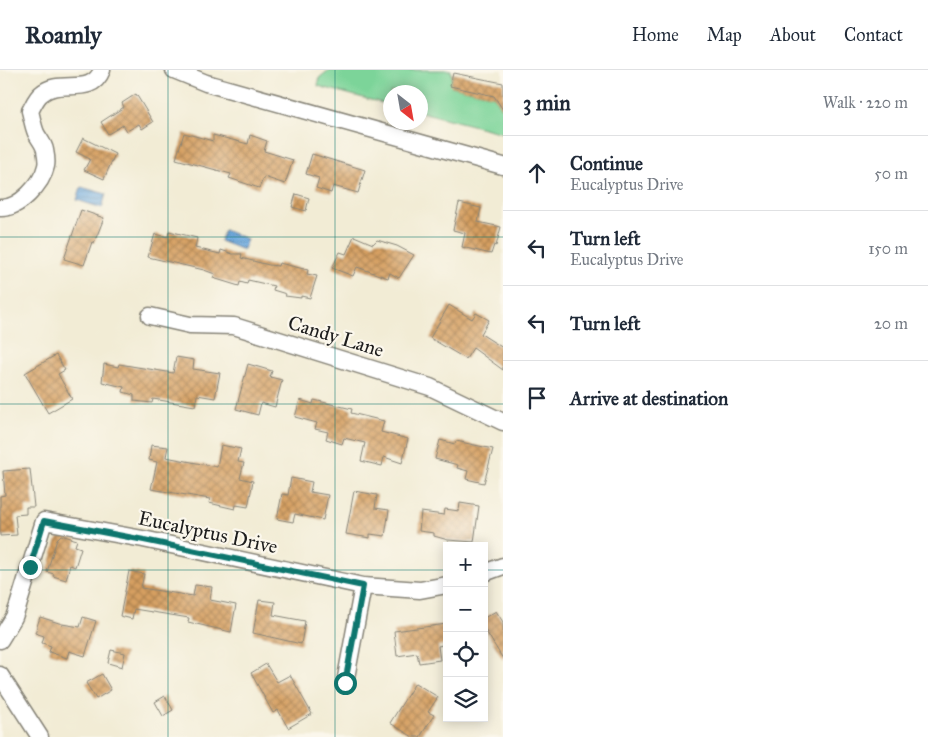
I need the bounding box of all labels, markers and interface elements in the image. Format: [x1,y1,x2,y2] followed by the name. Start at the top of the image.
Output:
[25,20,102,50] text: Roamly
[632,24,679,46] text: Home
[707,24,742,46] text: Map
[770,24,816,46] text: About
[844,24,903,46] text: Contact
[383,85,428,130] north arrow
[523,90,571,116] text: 3 min
[823,93,908,112] text: Walk · 220 m
[570,152,643,175] text: Continue
[523,159,551,187] icon: ahead
[874,164,908,183] text: 50 m
[570,175,684,194] text: Eucalyptus Drive
[570,227,640,250] text: Turn left
[523,234,551,262] icon: left
[868,239,908,258] text: 150 m
[570,250,684,269] text: Eucalyptus Drive
[523,309,551,337] icon: left
[285,310,387,362] street label: Candy Lane
[570,312,640,335] text: Turn left
[874,314,908,333] text: 20 m
[523,384,551,412] icon: arrive
[570,387,728,410] text: Arrive at destination
[136,506,280,558] street label: Eucalyptus Drive
[443,542,488,722] map controls
[443,542,488,587] button: +
[19,556,42,579] route end
[443,587,488,632] button: −
[443,632,488,677] button: locate
[334,672,357,695] route start
[443,677,488,722] button: layers

